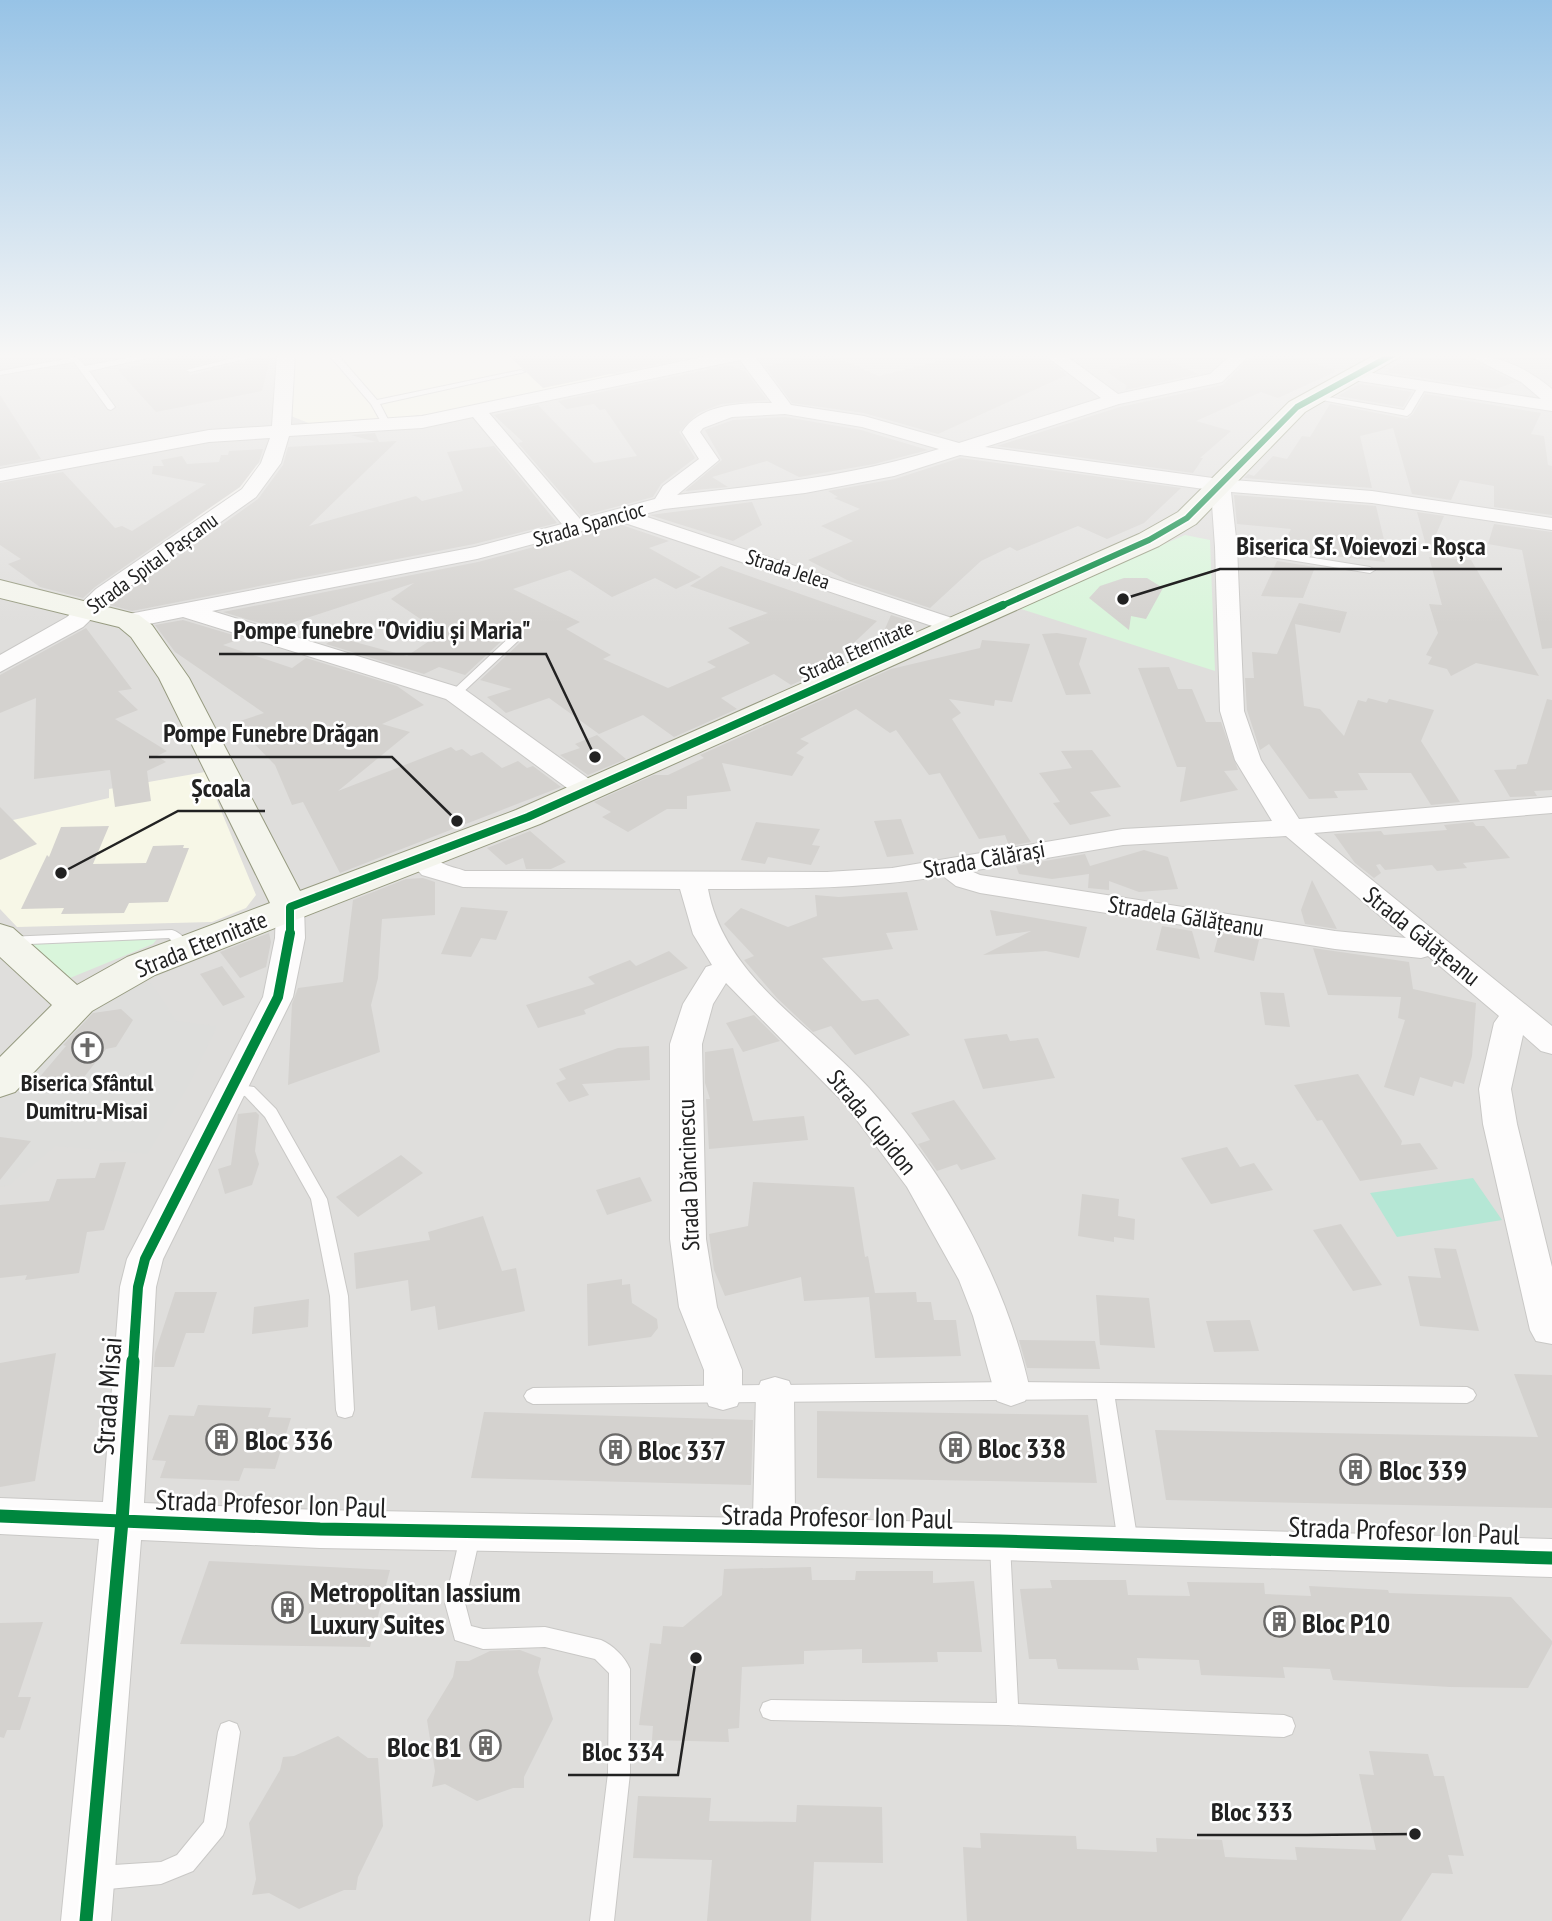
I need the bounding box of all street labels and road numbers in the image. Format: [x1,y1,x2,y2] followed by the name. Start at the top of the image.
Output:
[530,495,649,553] street label: Strada Spancioc
[81,506,223,620] street label: Strada Spital Pașcanu
[743,543,833,595] street label: Strada Jelea
[795,614,917,688] street label: Strada Eternitate
[921,833,1047,885] street label: Strada Călărași
[1357,879,1487,993] street label: Strada Gălățeanu
[1106,888,1266,944] street label: Stradela Gălățeanu
[130,903,272,985] street label: Strada Eternitate
[820,1063,924,1181] street label: Strada Cupidon
[670,1098,706,1252] street label: Strada Dăncinescu
[84,1336,130,1456] street label: Strada Misai
[155,1480,388,1526] street label: Strada Profesor Ion Paul
[721,1495,954,1537] street label: Strada Profesor Ion Paul
[1288,1507,1521,1553] street label: Strada Profesor Ion Paul

